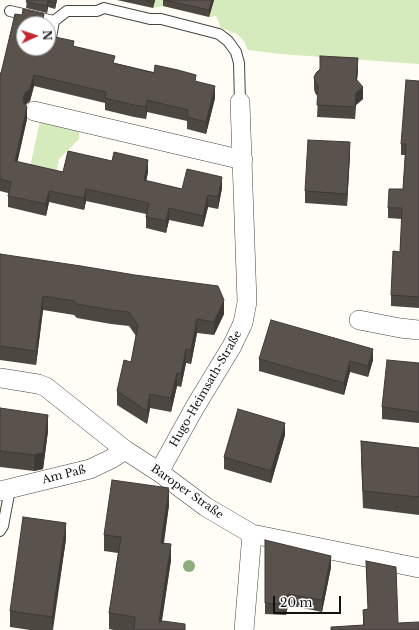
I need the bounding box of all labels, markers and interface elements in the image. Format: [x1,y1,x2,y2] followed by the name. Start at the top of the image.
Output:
[16,16,56,56] north arrow
[40,30,54,41] text: N
[167,329,245,449] street label: Hugo-Heimsath-Straße
[148,462,226,522] street label: Baroper Straße
[41,463,87,487] street label: Am Paß
[275,588,343,614] scale bar
[280,595,312,610] text: 20 m

